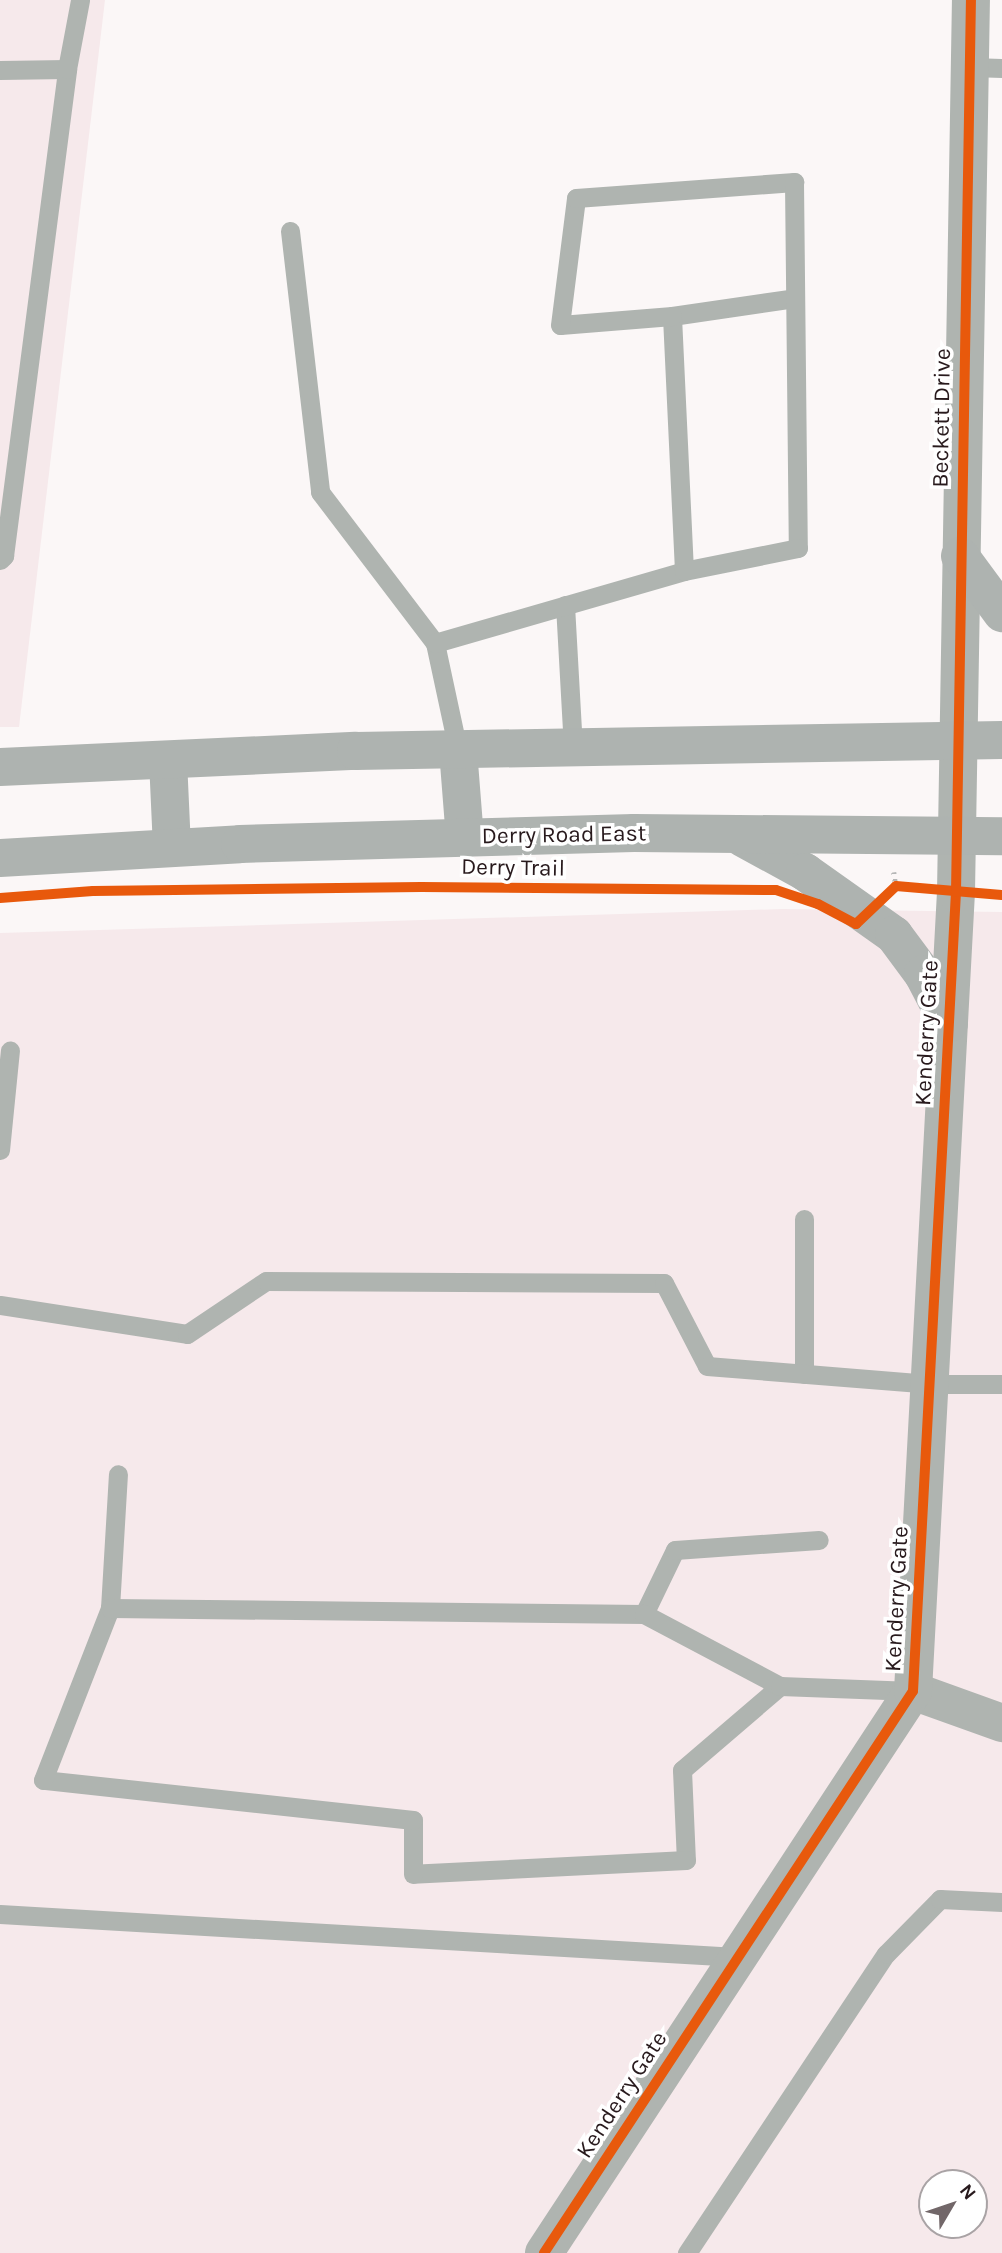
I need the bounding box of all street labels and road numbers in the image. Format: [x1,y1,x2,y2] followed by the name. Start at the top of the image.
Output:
[927,348,957,488] street label: Beckett Drive
[482,820,646,850] street label: Derry Road East
[461,853,565,883] street label: Derry Trail
[909,959,945,1107] street label: Kenderry Gate
[879,1525,915,1673] street label: Kenderry Gate
[571,2026,673,2164] street label: Kenderry Gate

